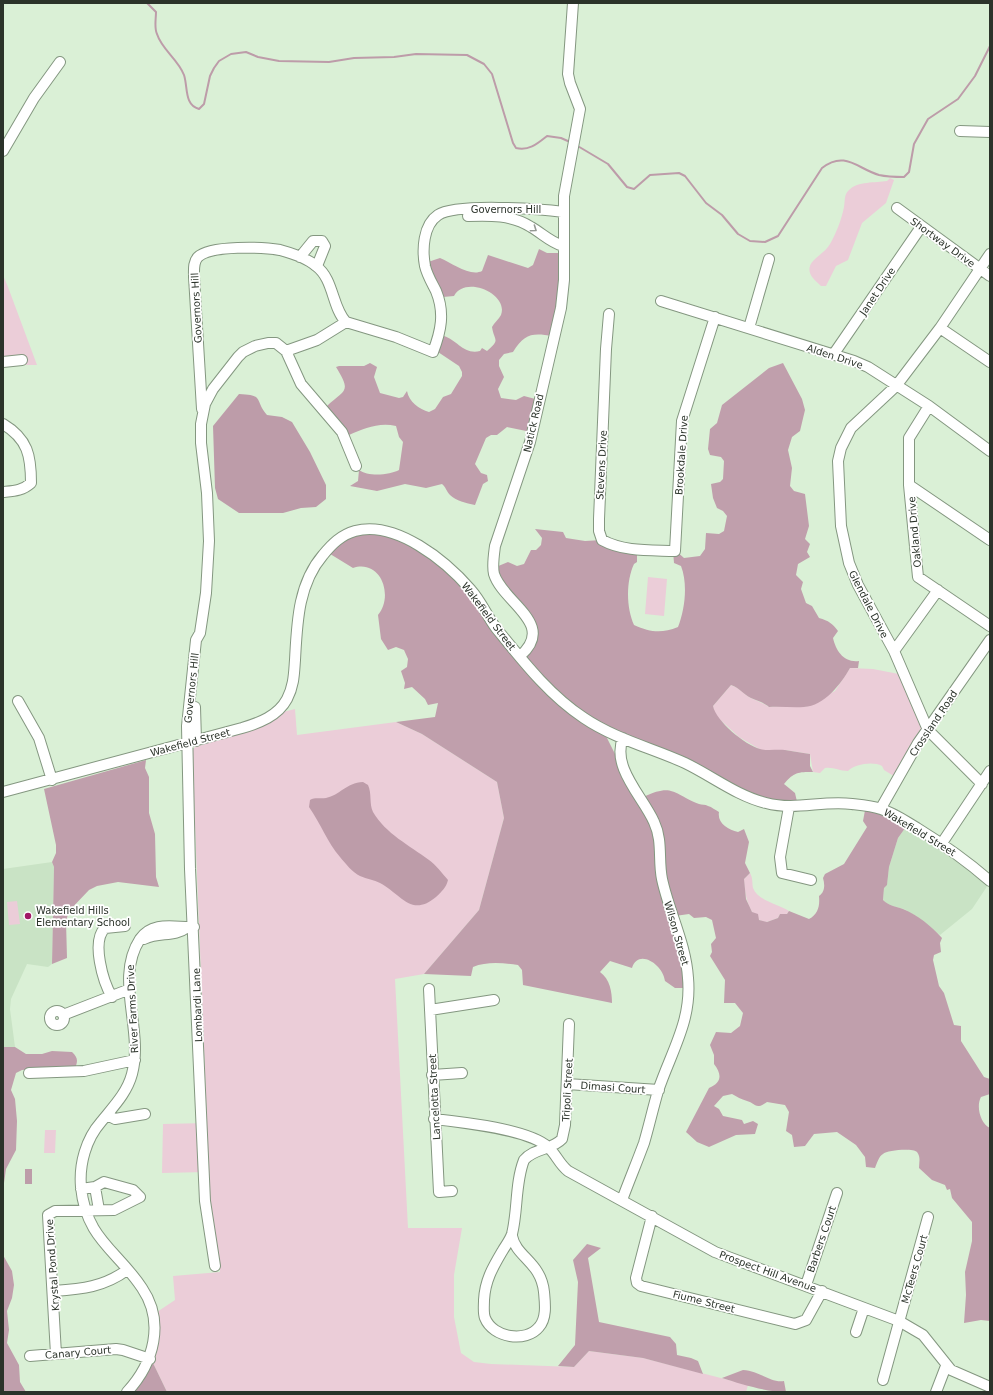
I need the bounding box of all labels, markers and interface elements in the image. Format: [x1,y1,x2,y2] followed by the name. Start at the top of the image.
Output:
[471,204,541,215] street label: Governors Hill
[908,215,977,269] street label: Shortway Drive
[529,224,536,231] one-way arrow
[857,265,897,318] street label: Janet Drive
[189,272,204,344] street label: Governors Hill
[805,342,864,371] street label: Alden Drive
[521,393,546,454] street label: Natick Road
[673,415,690,495] street label: Brookdale Drive
[594,430,609,500] street label: Stevens Drive
[906,496,923,568] street label: Oakland Drive
[847,569,890,640] street label: Glendale Drive
[460,580,518,652] street label: Wakefield Street
[182,652,201,724] street label: Governors Hill
[907,688,960,758] street label: Crossland Road
[149,727,231,758] street label: Wakefield Street
[882,807,958,858] street label: Wakefield Street
[662,900,691,967] street label: Wilson Street
[36,905,130,928] place label: Wakefield Hills Elementary School
[23,911,33,921] marker: Wakefield Hills Elementary School
[125,964,140,1054] street label: River Farms Drive
[191,968,204,1042] street label: Lombardi Lane
[427,1054,442,1140] street label: Lancelotta Street
[560,1058,575,1123] street label: Tripoli Street
[580,1080,646,1095] street label: Dimasi Court
[805,1204,838,1274] street label: Barbers Court
[44,1219,61,1311] street label: Krystal Pond Drive
[899,1234,930,1305] street label: McTeers Court
[718,1249,818,1294] street label: Prospect Hill Avenue
[672,1288,736,1315] street label: Fiume Street
[45,1344,112,1361] street label: Canary Court

